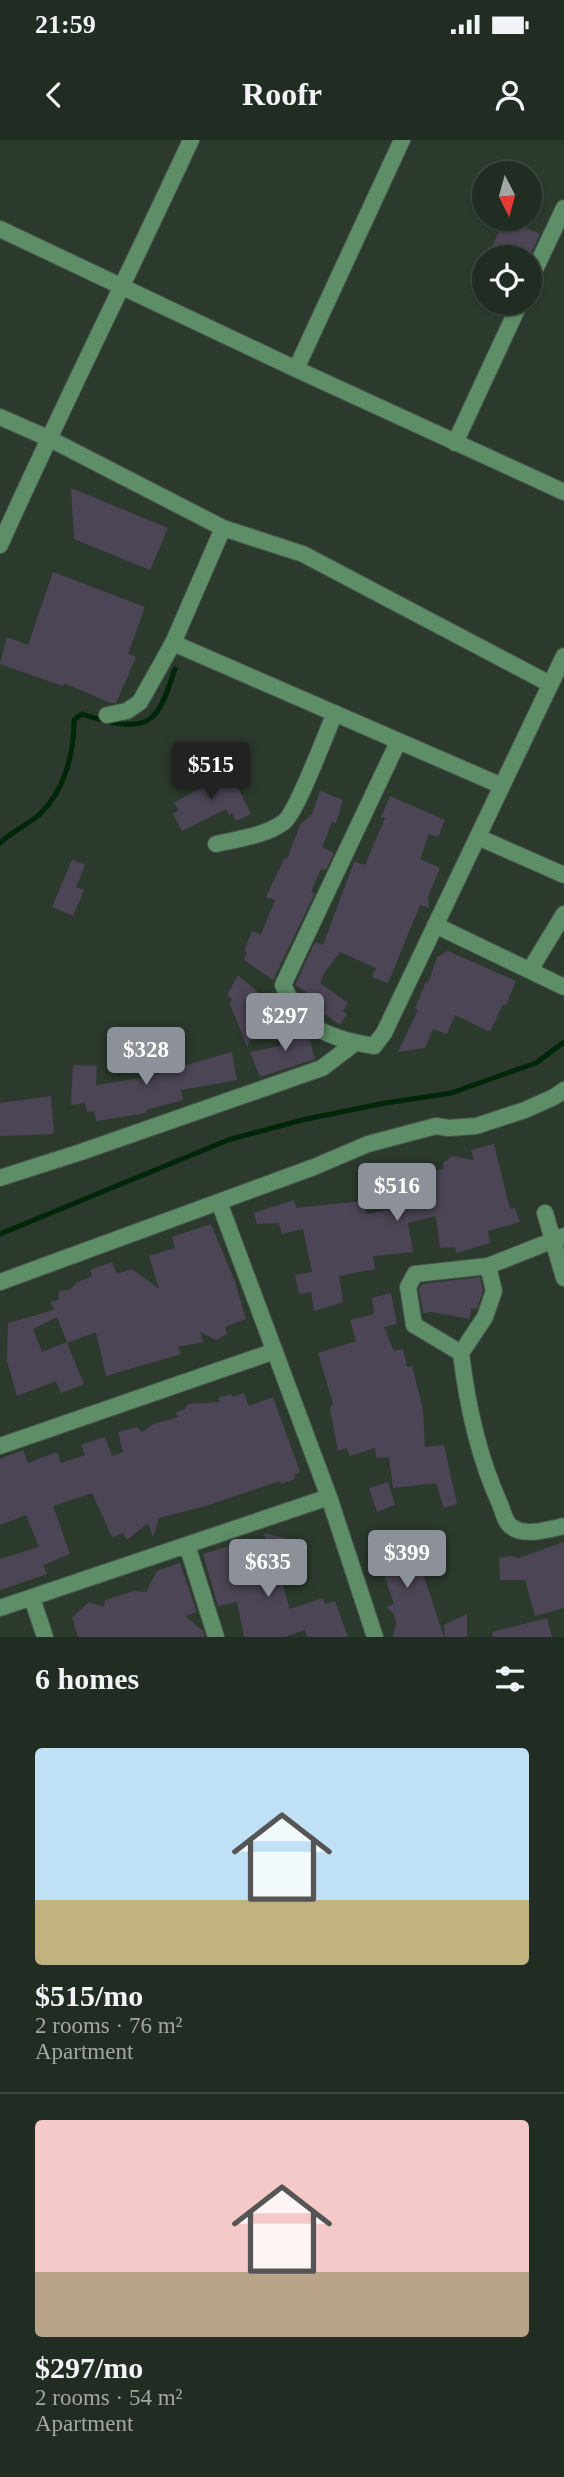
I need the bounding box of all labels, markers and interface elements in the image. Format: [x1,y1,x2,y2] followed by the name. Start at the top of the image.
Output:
[35,10,96,39] text: 21:59
[35,76,73,114] icon: back
[242,76,322,112] text: Roofr
[491,76,529,114] icon: person
[472,161,542,231] north arrow
[472,161,542,315] map controls
[472,245,542,315] button: locate
[170,742,252,802] pin: $515
[188,752,234,777] text: $515
[244,993,326,1053] pin: $297
[262,1003,308,1028] text: $297
[105,1028,187,1087] pin: $328
[123,1037,169,1062] text: $328
[356,1164,438,1223] pin: $516
[374,1173,420,1198] text: $516
[366,1530,448,1590] pin: $399
[227,1540,309,1599] pin: $635
[384,1540,430,1565] text: $399
[245,1549,291,1574] text: $635
[491,1660,529,1698] icon: filters
[35,1662,139,1695] text: 6 homes
[219,1794,345,1920] icon: home
[35,1979,143,2012] text: $515/mo
[35,2013,182,2038] text: 2 rooms · 76 m²
[35,2039,133,2064] text: Apartment
[219,2166,345,2292] icon: home
[35,2351,143,2384] text: $297/mo
[35,2385,182,2410] text: 2 rooms · 54 m²
[35,2411,133,2436] text: Apartment

